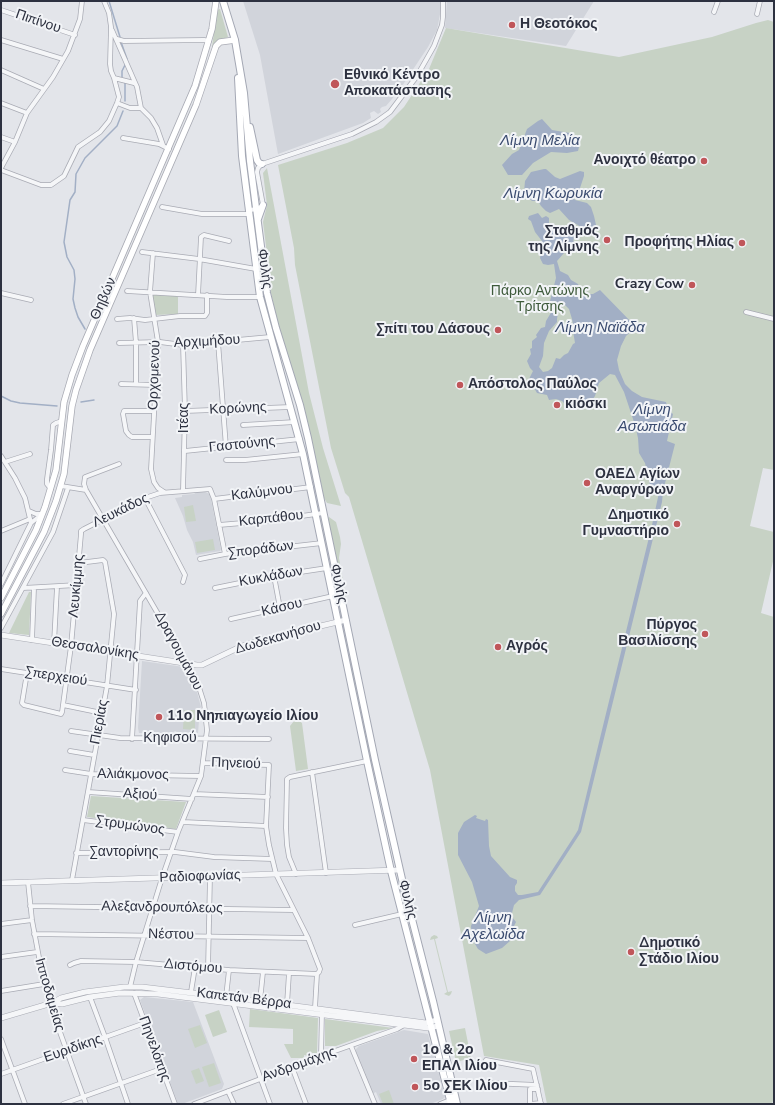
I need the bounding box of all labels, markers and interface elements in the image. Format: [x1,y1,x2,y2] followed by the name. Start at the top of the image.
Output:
[13,6,63,38] street label: Πιπίνου
[520,17,598,33] place label: Η Θεοτόκος
[507,20,517,30] marker: Η Θεοτόκος
[344,68,451,100] place label: Εθνικό Κέντρο Αποκατάστασης
[329,78,341,90] marker: Εθνικό Κέντρο Αποκατάστασης
[500,132,580,150] water label: Λίμνη Μελία
[594,153,696,169] place label: Ανοιχτό θέατρο
[699,156,709,166] marker: Ανοιχτό θέατρο
[503,185,603,203] water label: Λίμνη Κωρυκία
[528,224,599,256] place label: Σταθμός της Λίμνης
[602,235,612,245] marker: Σταθμός της Λίμνης
[625,235,734,251] place label: Προφήτης Ηλίας
[737,238,747,248] marker: Προφήτης Ηλίας
[253,248,275,290] street label: Φυλής
[87,275,121,323] street label: Θηβών
[615,277,684,293] place label: Crazy Cow
[687,280,697,290] marker: Crazy Cow
[491,284,589,316] park label: Πάρκο Αντώνης Τρίτσης
[555,319,645,337] water label: Λίμνη Ναϊάδα
[376,322,490,338] place label: Σπίτι του Δάσους
[493,325,503,335] marker: Σπίτι του Δάσους
[173,332,241,352] street label: Αρχιμήδου
[145,340,165,410] street label: Ορχομενού
[468,377,597,393] place label: Απόστολος Παύλος
[455,380,465,390] marker: Απόστολος Παύλος
[565,397,607,413] place label: κιόσκι
[209,399,267,419] street label: Κορώνης
[552,400,562,410] marker: κιόσκι
[618,401,686,436] water label: Λίμνη Ασωπιάδα
[177,403,193,433] street label: Ιτέας
[208,433,276,457] street label: Γαστούνης
[595,467,680,500] place label: ΟΑΕΔ Αγίων Αναργύρων
[582,478,592,488] marker: ΟΑΕΔ Αγίων Αναργύρων
[230,481,294,505] street label: Καλύμνου
[90,490,152,532] street label: Λευκάδος
[238,507,304,531] street label: Καρπάθου
[582,508,669,540] place label: Δημοτικό Γυμναστήριο
[672,519,682,529] marker: Δημοτικό Γυμναστήριο
[227,538,295,562] street label: Σποράδων
[66,554,88,618] street label: Λευκίμμης
[238,563,304,591] street label: Κυκλάδων
[326,563,350,605] street label: Φυλής
[260,595,304,621] street label: Κάσου
[150,609,206,693] street label: Δραγουμάνου
[233,618,323,658] street label: Δωδεκανήσου
[618,618,697,650] place label: Πύργος Βασιλίσσης
[700,629,710,639] marker: Πύργος Βασιλίσσης
[50,634,140,664] street label: Θεσσαλονίκης
[506,639,548,655] place label: Αγρός
[493,642,503,652] marker: Αγρός
[24,664,88,690] street label: Σπερχειού
[87,698,113,746] street label: Πιερίας
[167,709,318,725] place label: 11ο Νηπιαγωγείο Ιλίου
[154,712,164,722] marker: 11ο Νηπιαγωγείο Ιλίου
[143,731,197,747] street label: Κηφισού
[211,755,261,773] street label: Πηνειού
[97,766,169,784] street label: Αλιάκμονος
[122,785,158,805] street label: Αξιού
[94,813,166,839] street label: Στρυμώνος
[89,845,159,861] street label: Σαντορίνης
[159,867,241,887] street label: Ραδιοφωνίας
[394,878,420,922] street label: Φυλής
[101,899,223,917] street label: Αλεξανδρουπόλεως
[461,909,525,944] water label: Λίμνη Αχελωίδα
[148,926,194,944] street label: Νέστου
[639,936,719,968] place label: Δημοτικό Στάδιο Ιλίου
[626,947,636,957] marker: Δημοτικό Στάδιο Ιλίου
[30,956,68,1034] street label: Ιπποδαμείας
[163,956,223,978] street label: Διστόμου
[196,985,292,1013] street label: Καπετάν Βέρρα
[134,1014,174,1084] street label: Πηνελόπης
[42,1031,104,1067] street label: Ευριδίκης
[422,1043,497,1076] place label: 1ο & 2ο ΕΠΑΛ Ιλίου
[260,1044,338,1086] street label: Ανδρομάχης
[409,1054,419,1064] marker: 1ο & 2ο ΕΠΑΛ Ιλίου
[423,1079,508,1095] place label: 5ο ΣΕΚ Ιλίου
[410,1082,420,1092] marker: 5ο ΣΕΚ Ιλίου

